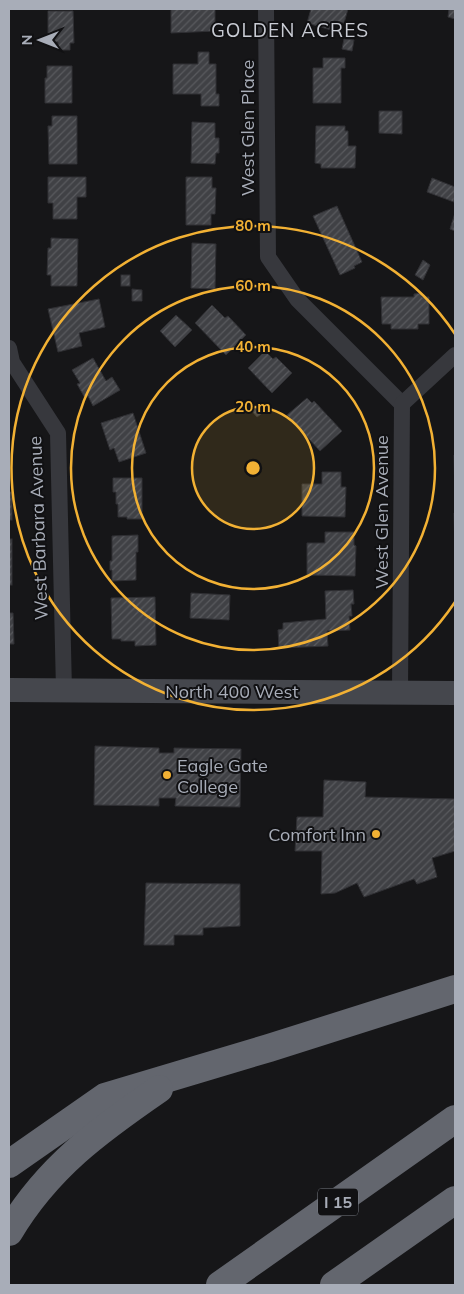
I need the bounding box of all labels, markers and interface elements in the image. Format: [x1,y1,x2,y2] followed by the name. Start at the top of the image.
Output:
[15,15,65,65] north arrow
[211,18,369,42] district label: GOLDEN ACRES
[18,35,36,45] text: N
[236,60,259,196] street label: West Glen Place
[235,216,271,235] text: 80 m
[235,276,271,295] text: 60 m
[235,337,271,356] text: 40 m
[235,397,271,416] text: 20 m
[23,435,53,621] street label: West Barbara Avenue
[370,435,393,589] street label: West Glen Avenue
[244,459,262,477] centre of rings
[165,680,299,703] street label: North 400 West
[177,754,268,798] place label: Eagle Gate College
[161,769,173,781] marker: Eagle Gate College
[268,823,366,846] place label: Comfort Inn
[370,828,382,840] marker: Comfort Inn
[318,1188,358,1216] road number: I 15

